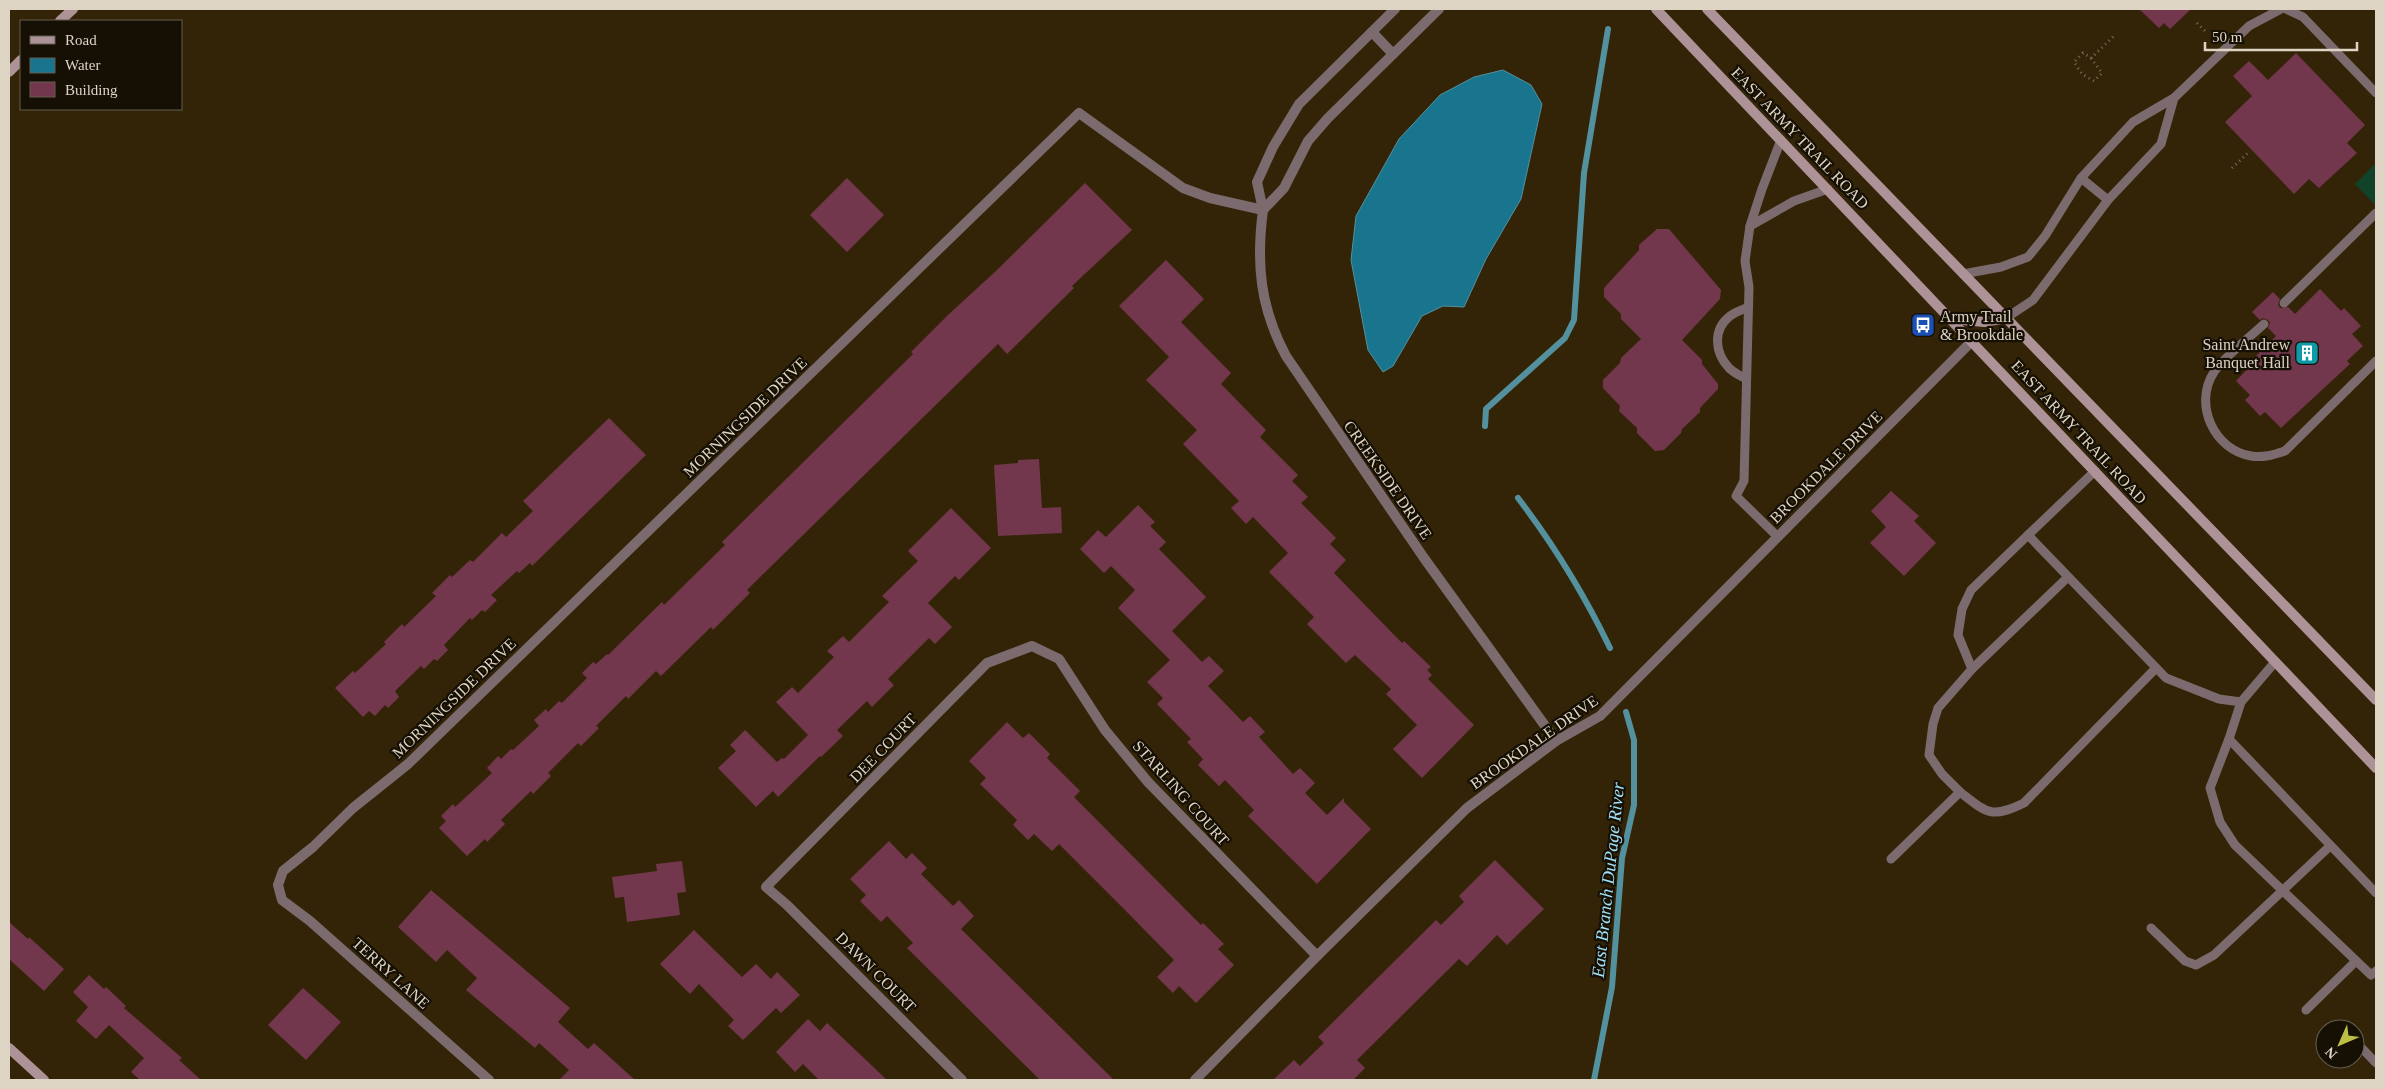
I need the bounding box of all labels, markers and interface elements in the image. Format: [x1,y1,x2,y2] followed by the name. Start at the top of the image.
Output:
[20,20,182,110] legend
[2205,20,2358,52] scale bar
[2212,29,2243,45] text: 50 m
[65,32,97,48] text: Road
[65,57,100,73] text: Water
[1728,64,1872,212] street label: EAST ARMY TRAIL ROAD
[65,82,118,98] text: Building
[1940,308,2023,343] place label: Army Trail & Brookdale
[1910,312,1936,338] bus stop icon: Army Trail & Brookdale
[2202,336,2291,372] place label: Saint Andrew Banquet Hall
[2294,340,2320,366] building icon: Saint Andrew Banquet Hall
[680,354,810,480] street label: MORNINGSIDE DRIVE
[2008,357,2150,507] street label: EAST ARMY TRAIL ROAD
[1766,407,1886,527] street label: BROOKDALE DRIVE
[1341,417,1435,543] street label: CREEKSIDE DRIVE
[389,635,519,761] street label: MORNINGSIDE DRIVE
[1467,692,1601,792] street label: BROOKDALE DRIVE
[846,710,920,786] street label: DEE COURT
[1129,737,1233,849] street label: STARLING COURT
[1588,780,1628,980] water label: East Branch DuPage River
[833,929,920,1016] street label: DAWN COURT
[349,934,433,1012] street label: TERRY LANE
[2315,1019,2365,1069] north arrow
[2322,1044,2340,1062] text: N

